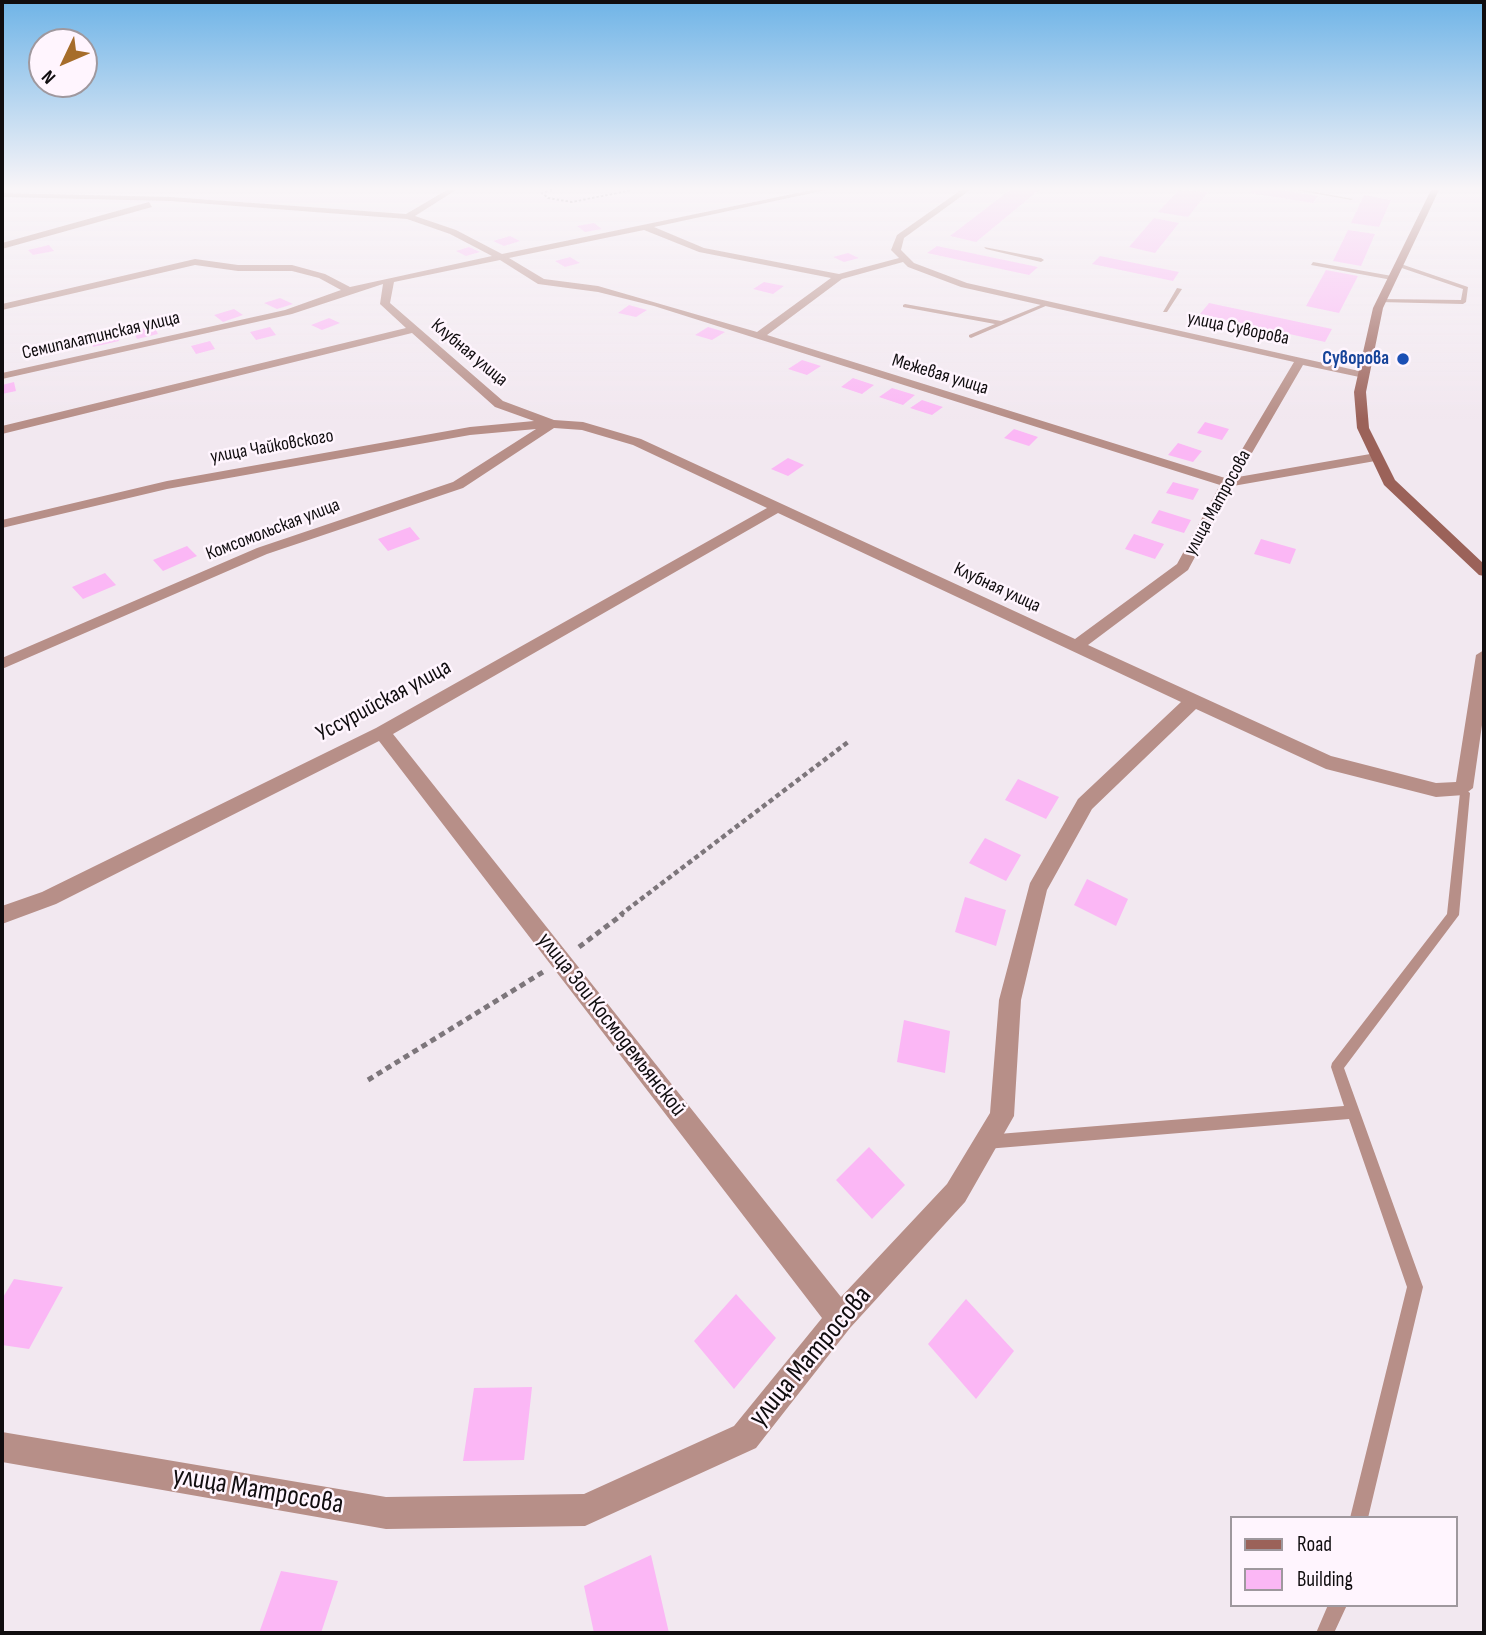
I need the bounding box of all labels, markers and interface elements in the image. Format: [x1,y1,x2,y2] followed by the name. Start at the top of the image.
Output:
[28,28,98,98] north arrow
[37,65,61,88] text: N
[20,307,182,365] street label: Семипалатинская улица
[1185,307,1291,351] street label: улица Суворова
[426,314,512,392] street label: Клубная улица
[1322,348,1389,370] place label: Суворова
[889,350,991,400] street label: Межевая улица
[1395,351,1411,367] marker: Суворова
[209,425,335,469] street label: улица Чайковского
[1180,446,1256,560] street label: улица Матросова
[203,494,343,566] street label: Комсомольская улица
[950,558,1044,618] street label: Клубная улица
[312,654,456,748] street label: Уссурийская улица
[531,928,691,1122] street label: улица Зои Космодемьянской
[743,1280,879,1434] street label: улица Матросова
[170,1459,346,1523] street label: улица Матросова
[1230,1516,1458,1607] legend
[1297,1532,1332,1557] text: Road
[1297,1567,1353,1592] text: Building

